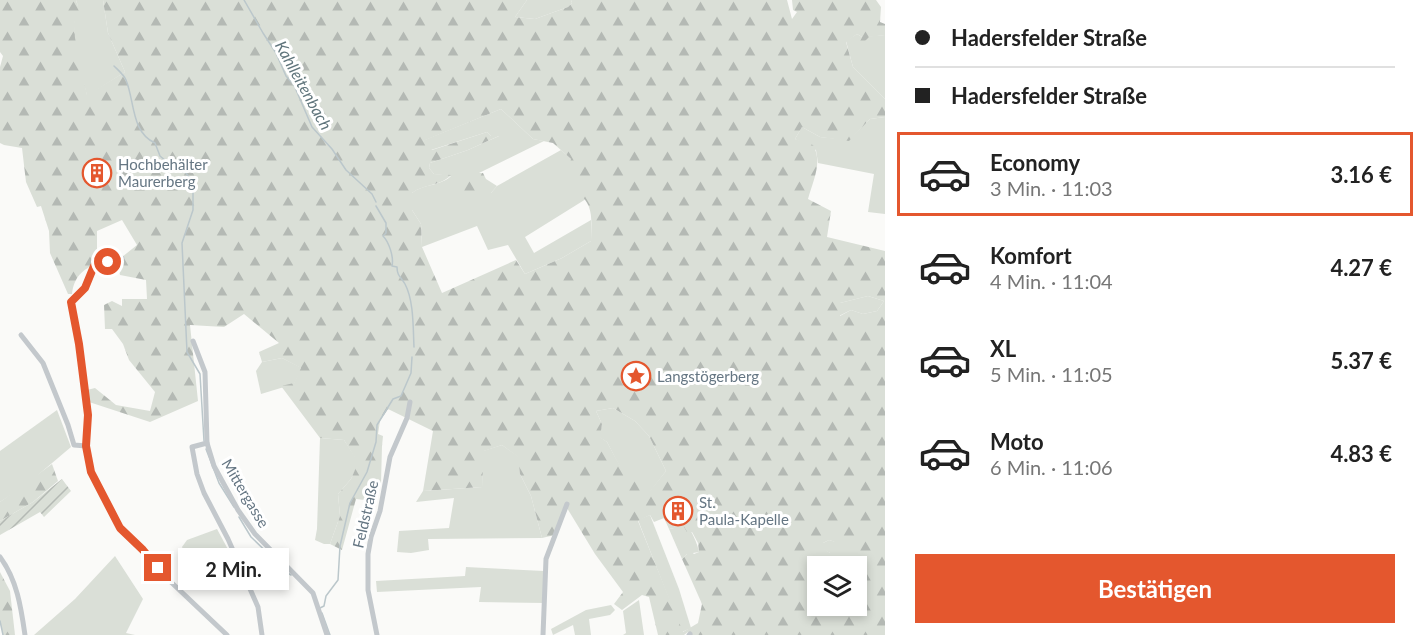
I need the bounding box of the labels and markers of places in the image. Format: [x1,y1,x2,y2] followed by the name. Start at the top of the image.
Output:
[118,155,208,190] place label: Hochbehälter Maurerberg
[81,157,113,189] building icon: Hochbehälter Maurerberg
[620,360,652,392] place icon: Langstögerberg
[657,367,759,385] place label: Langstögerberg
[699,493,789,528] place label: St. Paula-Kapelle
[662,495,694,527] building icon: St. Paula-Kapelle

